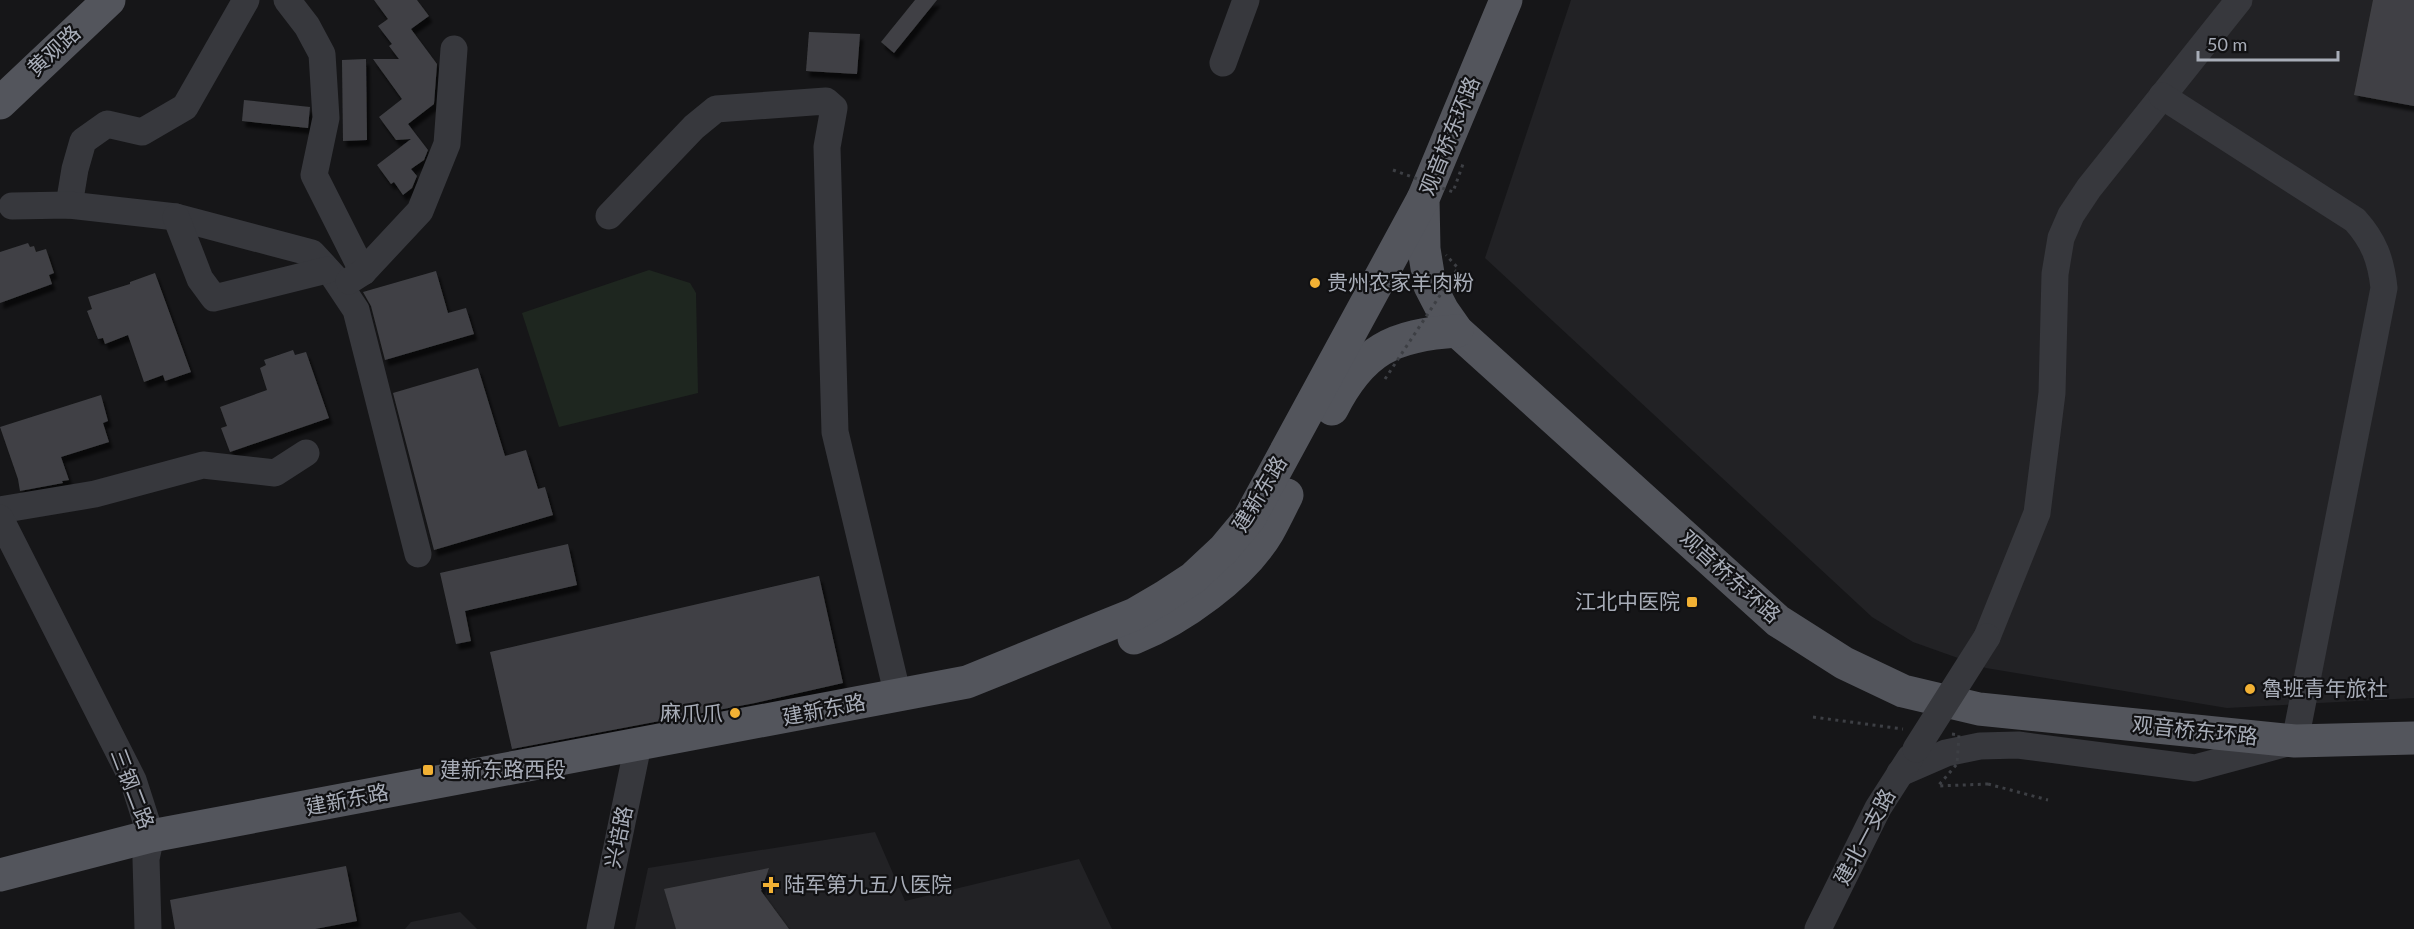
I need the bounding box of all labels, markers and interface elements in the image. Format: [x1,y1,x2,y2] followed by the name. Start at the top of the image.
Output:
[21,19,85,81] street label: 黄观路
[2198,24,2338,62] scale bar
[2207,33,2247,55] text: 50 m
[1413,72,1484,199] street label: 观音桥东环路
[1327,269,1474,294] place label: 贵州农家羊肉粉
[1308,276,1322,290] marker: 贵州农家羊肉粉
[1226,451,1291,536] street label: 建新东路
[1676,524,1786,627] street label: 观音桥东环路
[1575,588,1680,613] place label: 江北中医院
[1685,595,1699,609] marker: 江北中医院
[2262,675,2388,700] place label: 魯班青年旅社
[2243,682,2257,696] marker: 魯班青年旅社
[780,688,867,729] street label: 建新东路
[660,699,723,724] place label: 麻爪爪
[728,706,742,720] marker: 麻爪爪
[2131,710,2259,749] street label: 观音桥东环路
[107,745,160,832] street label: 三钢二路
[440,756,566,781] place label: 建新东路西段
[421,763,435,777] marker: 建新东路西段
[303,778,390,819] street label: 建新东路
[1828,784,1899,889] street label: 建北一支路
[599,803,636,870] street label: 兴培路
[784,871,952,896] place label: 陆军第九五八医院
[762,876,780,894] marker: 陆军第九五八医院

